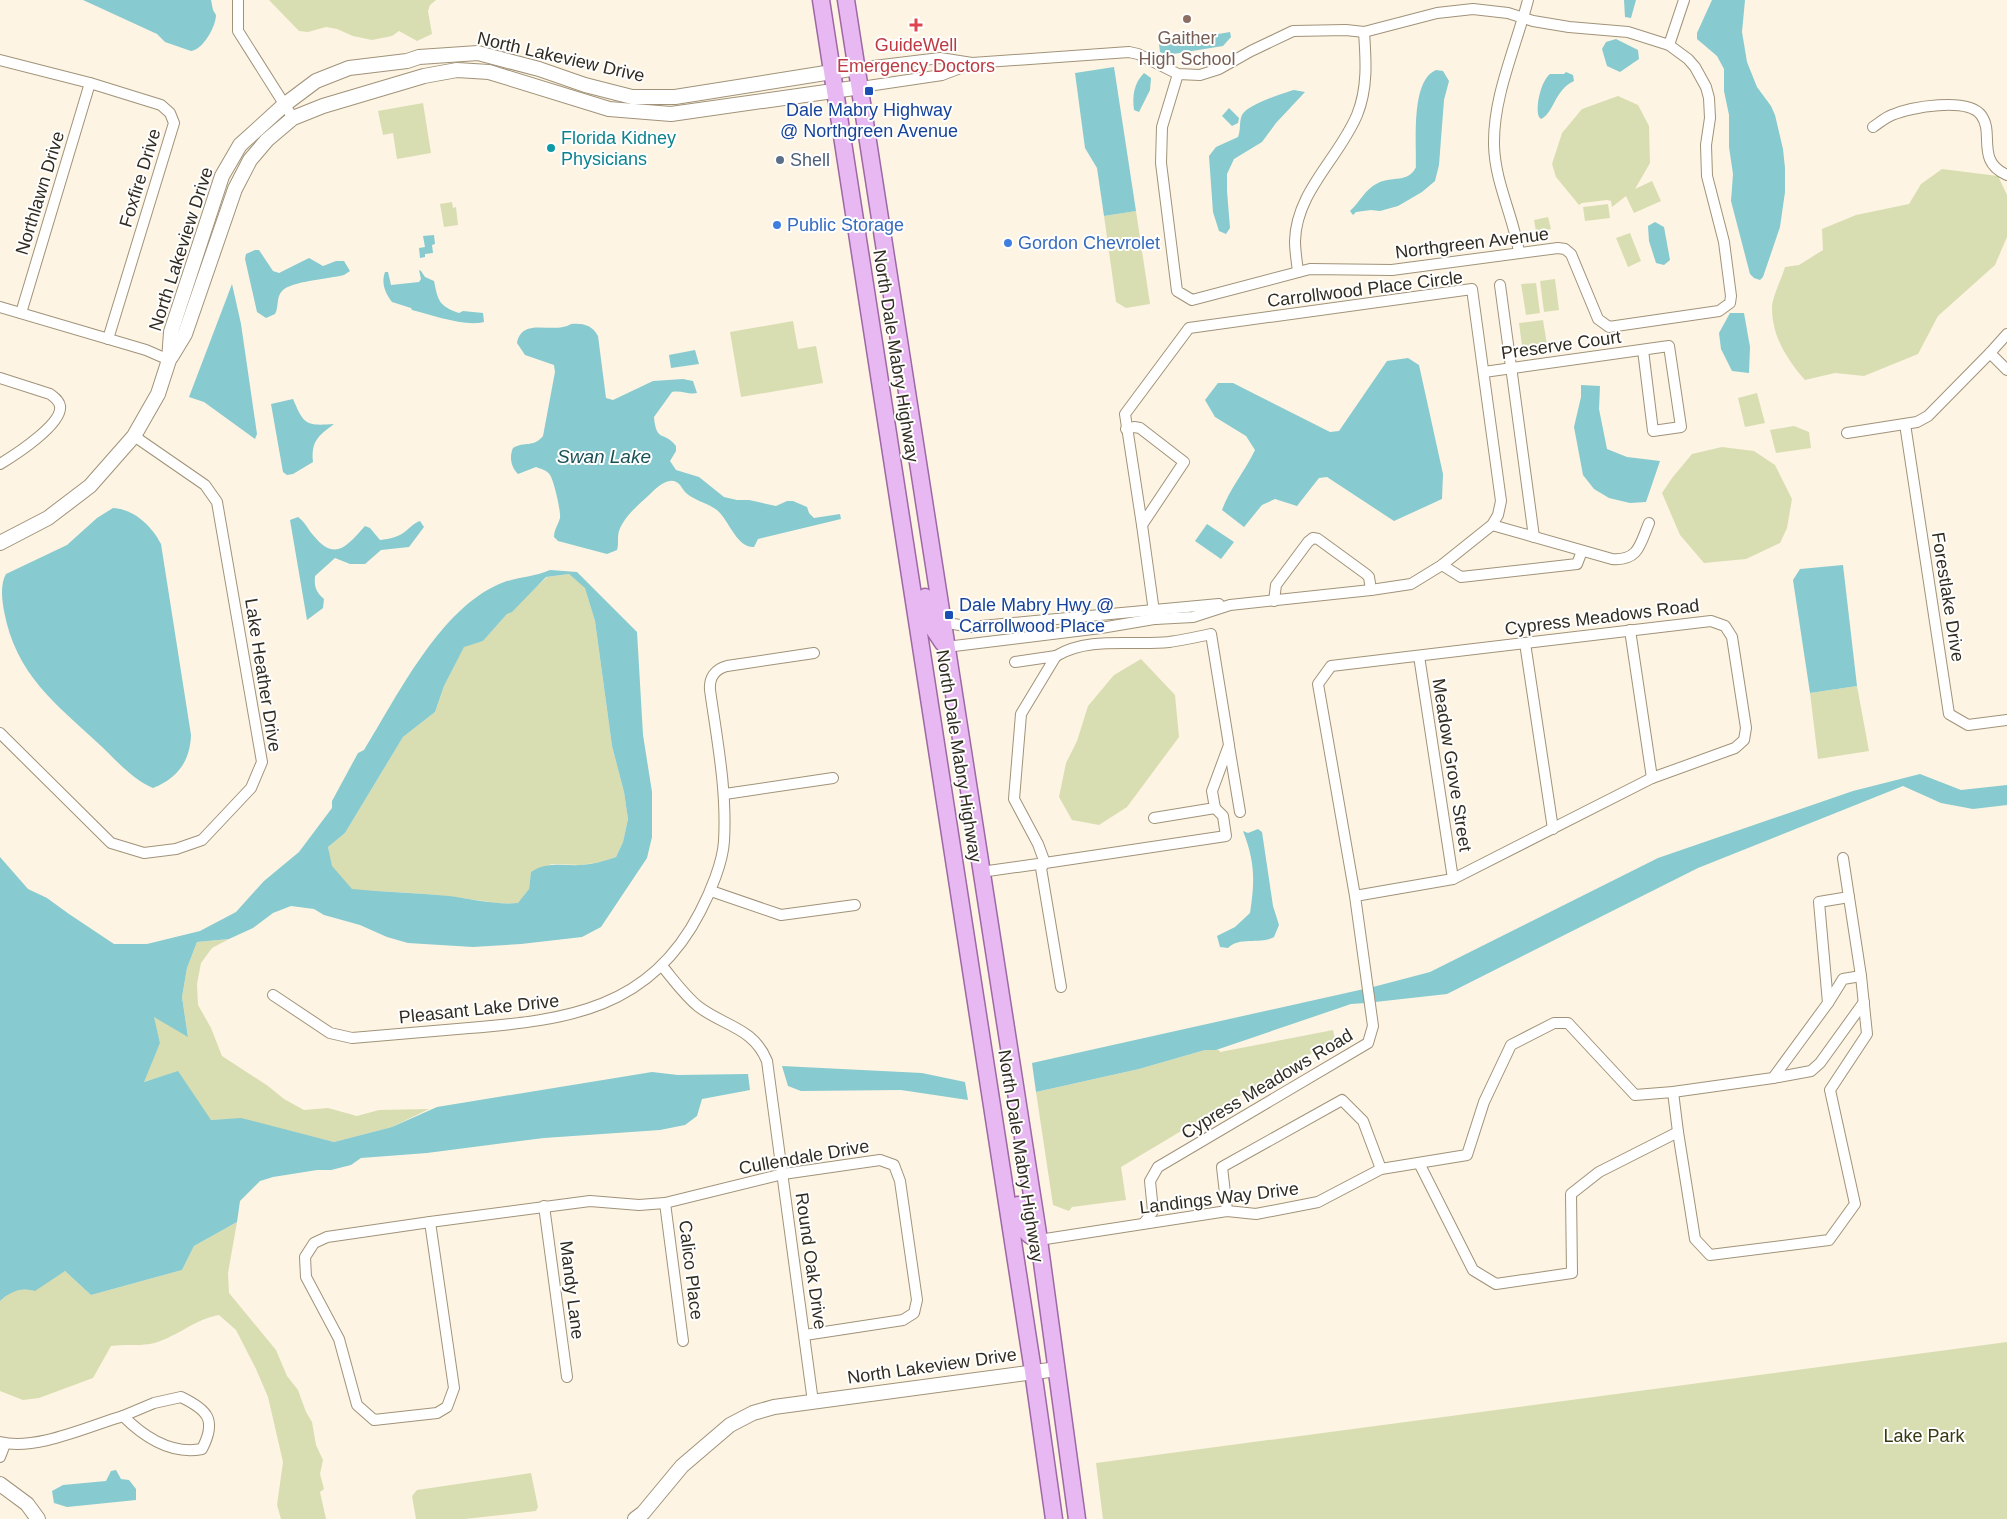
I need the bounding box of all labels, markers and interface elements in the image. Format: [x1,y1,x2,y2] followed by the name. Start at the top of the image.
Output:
[1181,13,1193,25] marker: Gaither High School
[909,18,923,32] marker: GuideWell Emergency Doctors
[475,28,647,86] street label: North Lakeview Drive
[1138,28,1236,69] place label: Gaither High School
[837,35,995,76] place label: GuideWell Emergency Doctors
[863,85,875,97] marker: Dale Mabry Highway @ Northgreen Avenue
[780,100,958,141] place label: Dale Mabry Highway @ Northgreen Avenue
[116,126,164,230] street label: Foxfire Drive
[561,128,676,169] place label: Florida Kidney Physicians
[12,129,68,257] street label: Northlawn Drive
[545,142,557,154] marker: Florida Kidney Physicians
[790,150,830,170] place label: Shell
[774,154,786,166] marker: Shell
[145,165,217,333] street label: North Lakeview Drive
[787,215,904,235] place label: Public Storage
[771,219,783,231] marker: Public Storage
[1394,224,1550,262] street label: Northgreen Avenue
[1018,233,1160,253] place label: Gordon Chevrolet
[1002,237,1014,249] marker: Gordon Chevrolet
[869,248,923,464] street label: North Dale Mabry Highway
[1266,267,1464,311] street label: Carrollwood Place Circle
[1500,327,1622,363] street label: Preserve Court
[557,446,651,467] water label: Swan Lake
[1928,531,1968,663] street label: Forestlake Drive
[959,595,1114,636] place label: Dale Mabry Hwy @ Carrollwood Place
[1503,595,1701,639] street label: Cypress Meadows Road
[241,597,285,753] street label: Lake Heather Drive
[943,609,955,621] marker: Dale Mabry Hwy @ Carrollwood Place
[932,648,986,864] street label: North Dale Mabry Highway
[1428,677,1476,853] street label: Meadow Grove Street
[398,991,560,1027] street label: Pleasant Lake Drive
[1178,1025,1356,1143] street label: Cypress Meadows Road
[994,1048,1048,1264] street label: North Dale Mabry Highway
[737,1136,871,1178] street label: Cullendale Drive
[1138,1178,1300,1218] street label: Landings Way Drive
[791,1191,831,1331] street label: Round Oak Drive
[675,1219,707,1321] street label: Calico Place
[556,1240,588,1340] street label: Mandy Lane
[846,1344,1018,1388] street label: North Lakeview Drive
[1883,1426,1966,1446] park label: Lake Park

